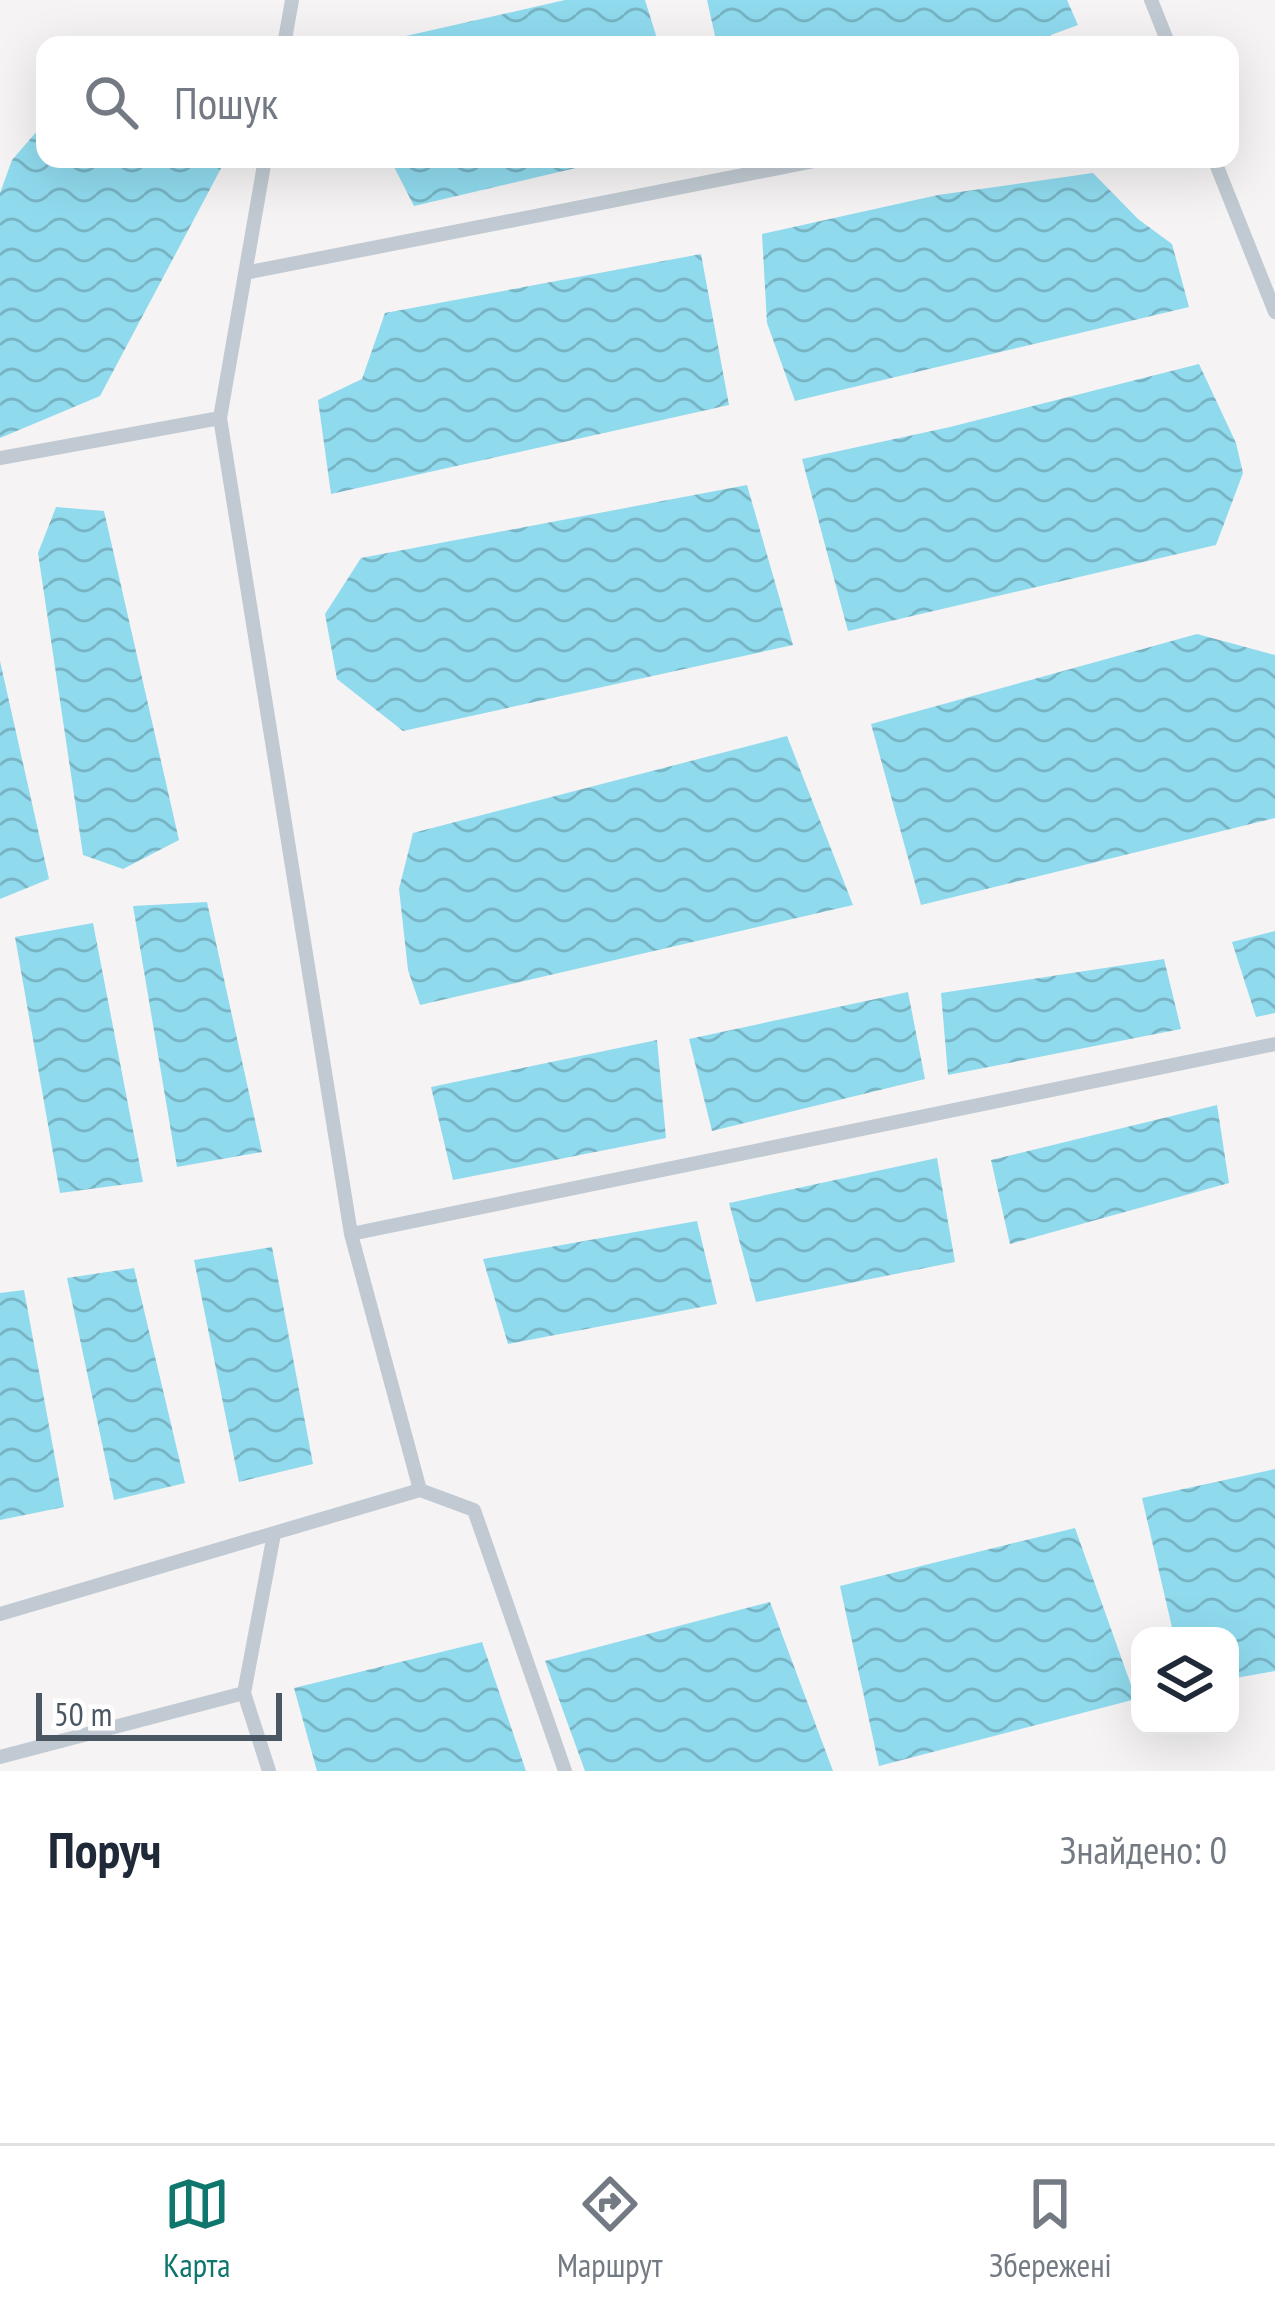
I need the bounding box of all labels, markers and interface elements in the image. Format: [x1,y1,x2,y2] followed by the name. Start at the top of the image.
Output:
[36,36,1239,168] search box
[78,69,144,135] icon: search
[174,73,278,131] text: Пошук
[1131,1627,1239,1735] map controls
[1131,1627,1239,1735] button: layers
[36,1687,282,1740] scale bar
[54,1692,112,1735] text: 50 m
[48,1816,161,1882] text: Поруч
[1060,1824,1227,1875] text: Знайдено: 0
[163,2171,231,2286] tab: Карта
[557,2171,662,2286] tab: Маршрут
[989,2171,1112,2286] tab: Збережені

